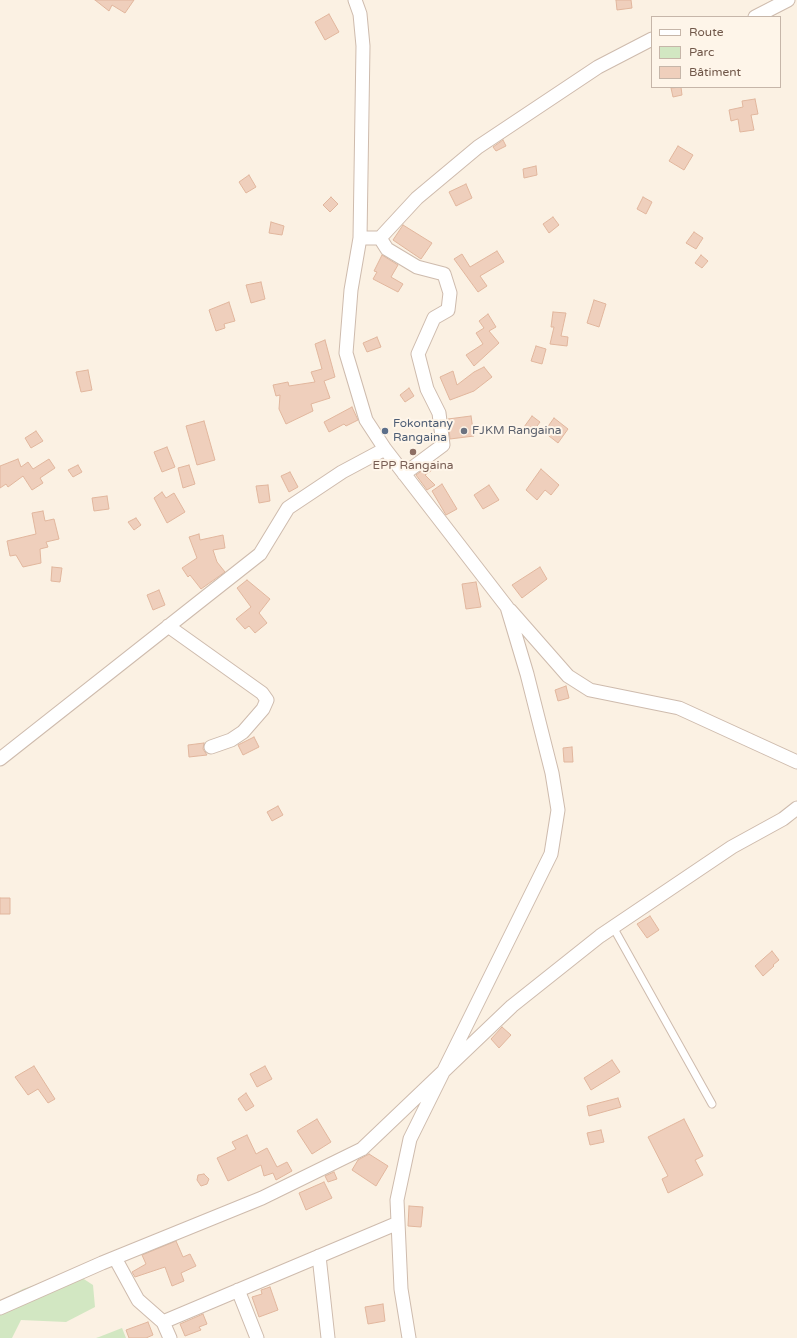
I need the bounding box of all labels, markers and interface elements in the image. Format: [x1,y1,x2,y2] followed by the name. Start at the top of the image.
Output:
[651,16,781,88] legend
[689,25,723,39] text: Route
[689,45,714,59] text: Parc
[689,65,741,79] text: Bâtiment
[393,417,453,445] place label: Fokontany Rangaina
[472,424,562,438] place label: FJKM Rangaina
[380,426,390,436] marker: Fokontany Rangaina
[459,426,469,436] marker: FJKM Rangaina
[408,447,418,457] marker: EPP Rangaina
[373,459,453,473] place label: EPP Rangaina

